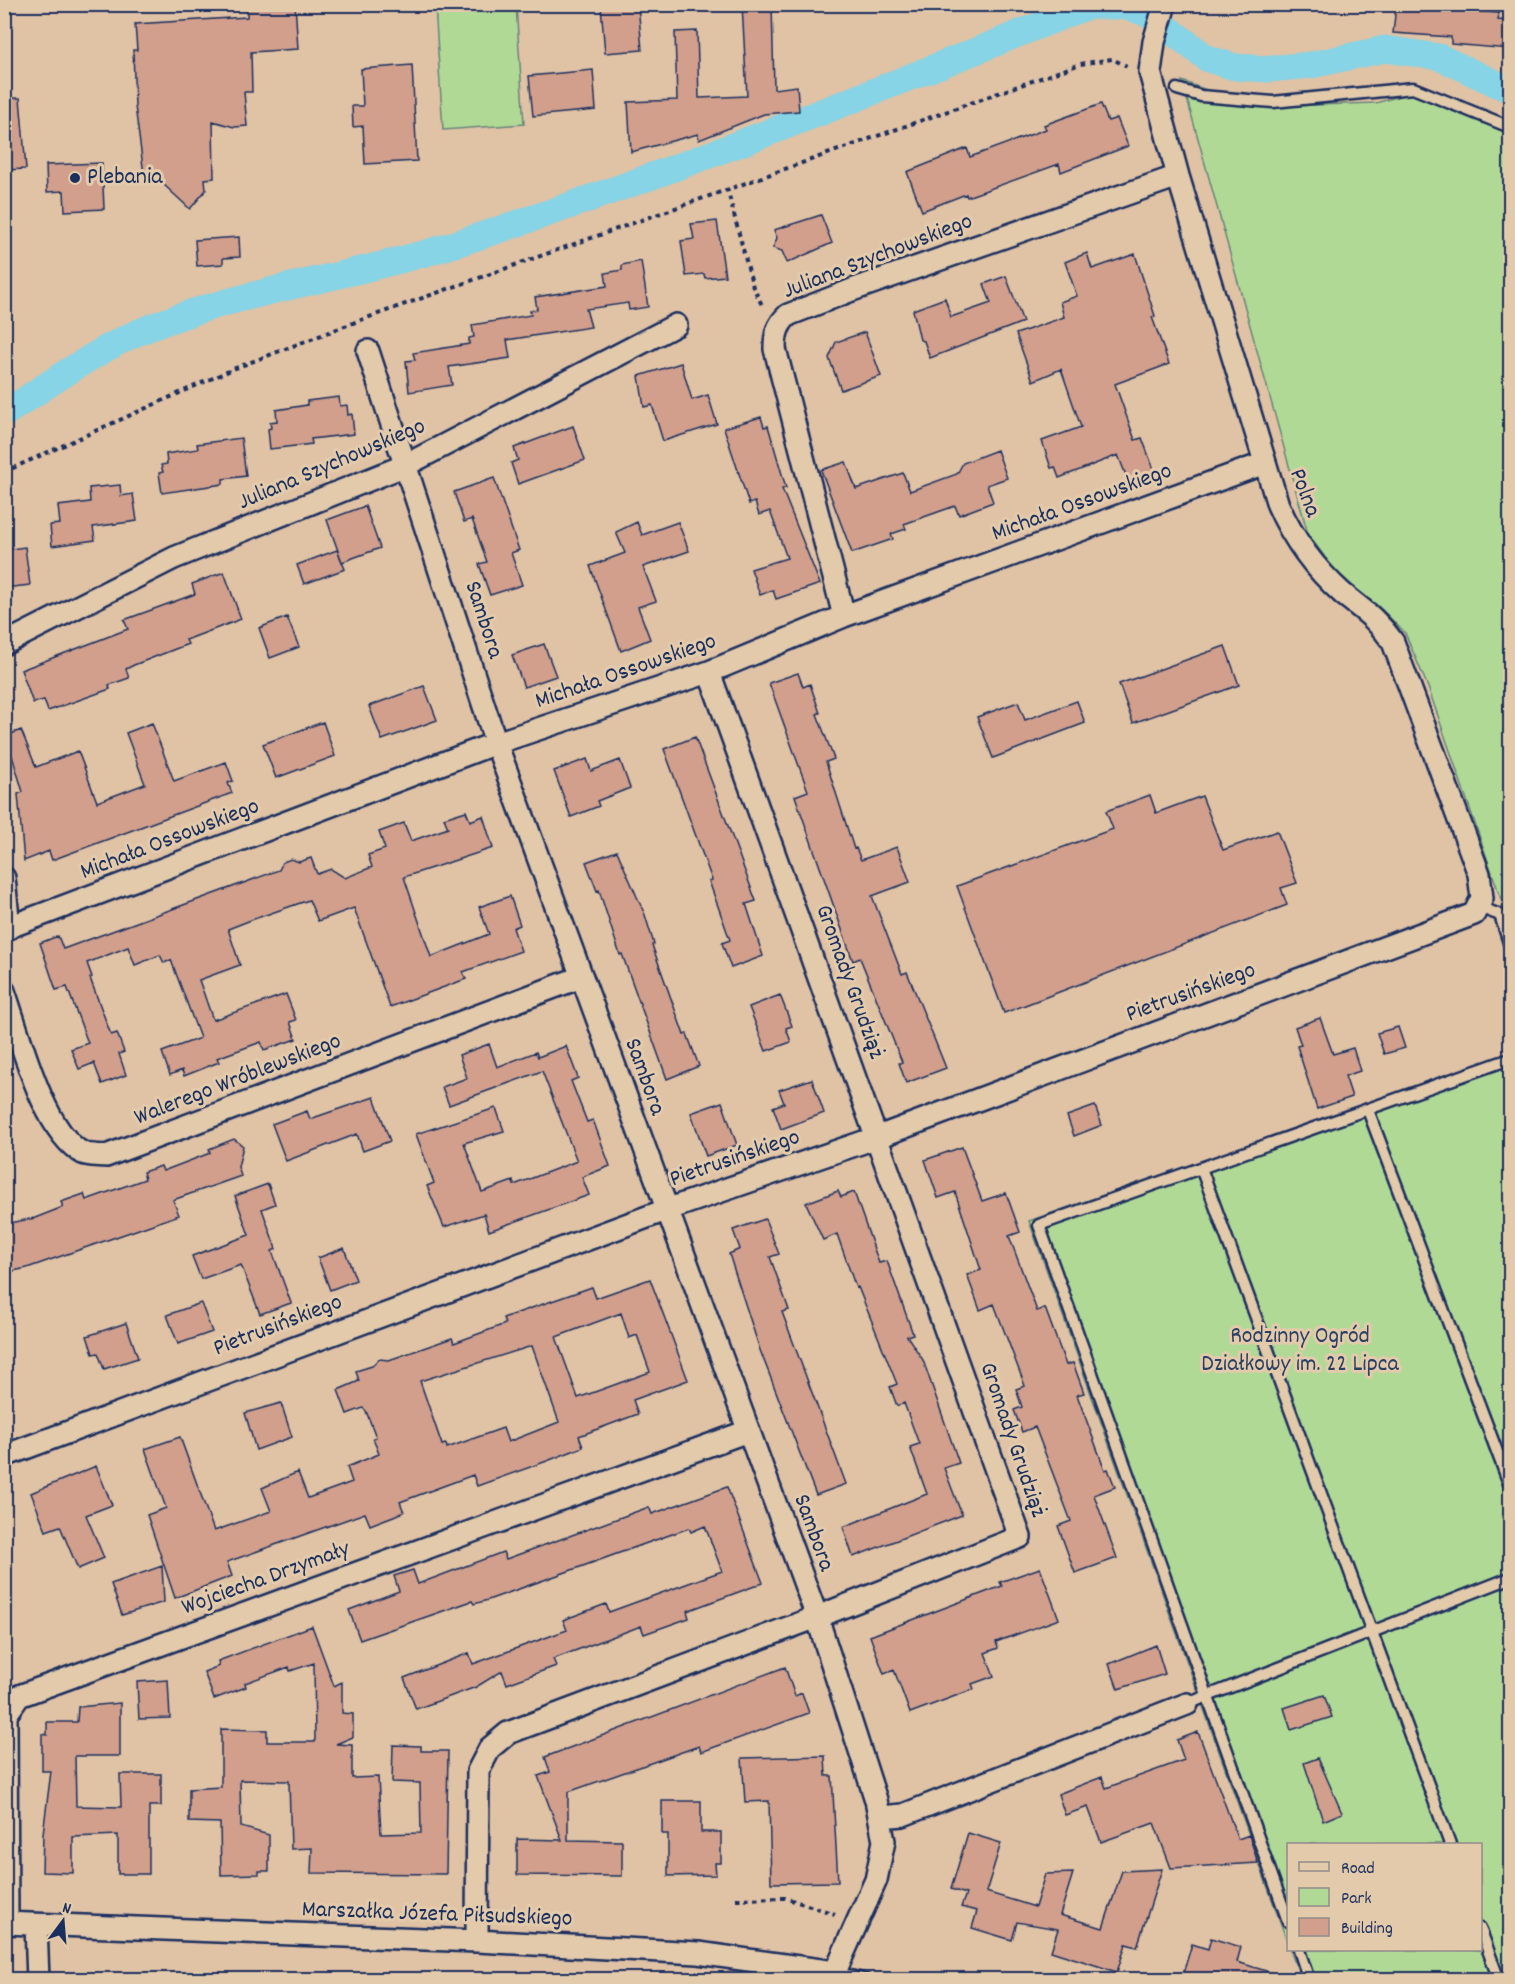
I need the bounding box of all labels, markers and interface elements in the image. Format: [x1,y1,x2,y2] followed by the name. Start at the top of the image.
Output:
[87,161,163,195] place label: Plebania
[68,171,82,185] marker: Plebania
[778,205,978,309] street label: Juliana Szychowskiego
[233,410,431,520] street label: Juliana Szychowskiego
[987,455,1177,551] street label: Michała Ossowskiego
[1279,464,1329,523] street label: Polna
[455,577,512,664] street label: Sambora
[531,625,721,719] street label: Michała Ossowskiego
[76,790,264,890] street label: Michała Ossowskiego
[805,900,893,1064] street label: Gromady Grudziąż
[1121,954,1261,1032] street label: Pietrusińskiego
[130,1025,346,1135] street label: Walerego Wróblewskiego
[614,1034,674,1121] street label: Sambora
[665,1121,805,1197] street label: Pietrusińskiego
[209,1286,347,1366] street label: Pietrusińskiego
[1201,1320,1399,1382] park label: Rodzinny Ogród Działkowy im. 22 Lipca
[970,1358,1054,1522] street label: Gromady Grudziąż
[783,1490,843,1577] street label: Sambora
[177,1532,356,1625] street label: Wojciecha Drzymały
[1287,1843,1482,1951] legend
[1341,1857,1375,1882] text: Road
[1341,1887,1372,1912] text: Park
[33,1891,93,1951] north arrow
[301,1893,573,1937] street label: Marszałka Józefa Piłsudskiego
[59,1897,74,1921] text: N
[1341,1917,1393,1942] text: Building

